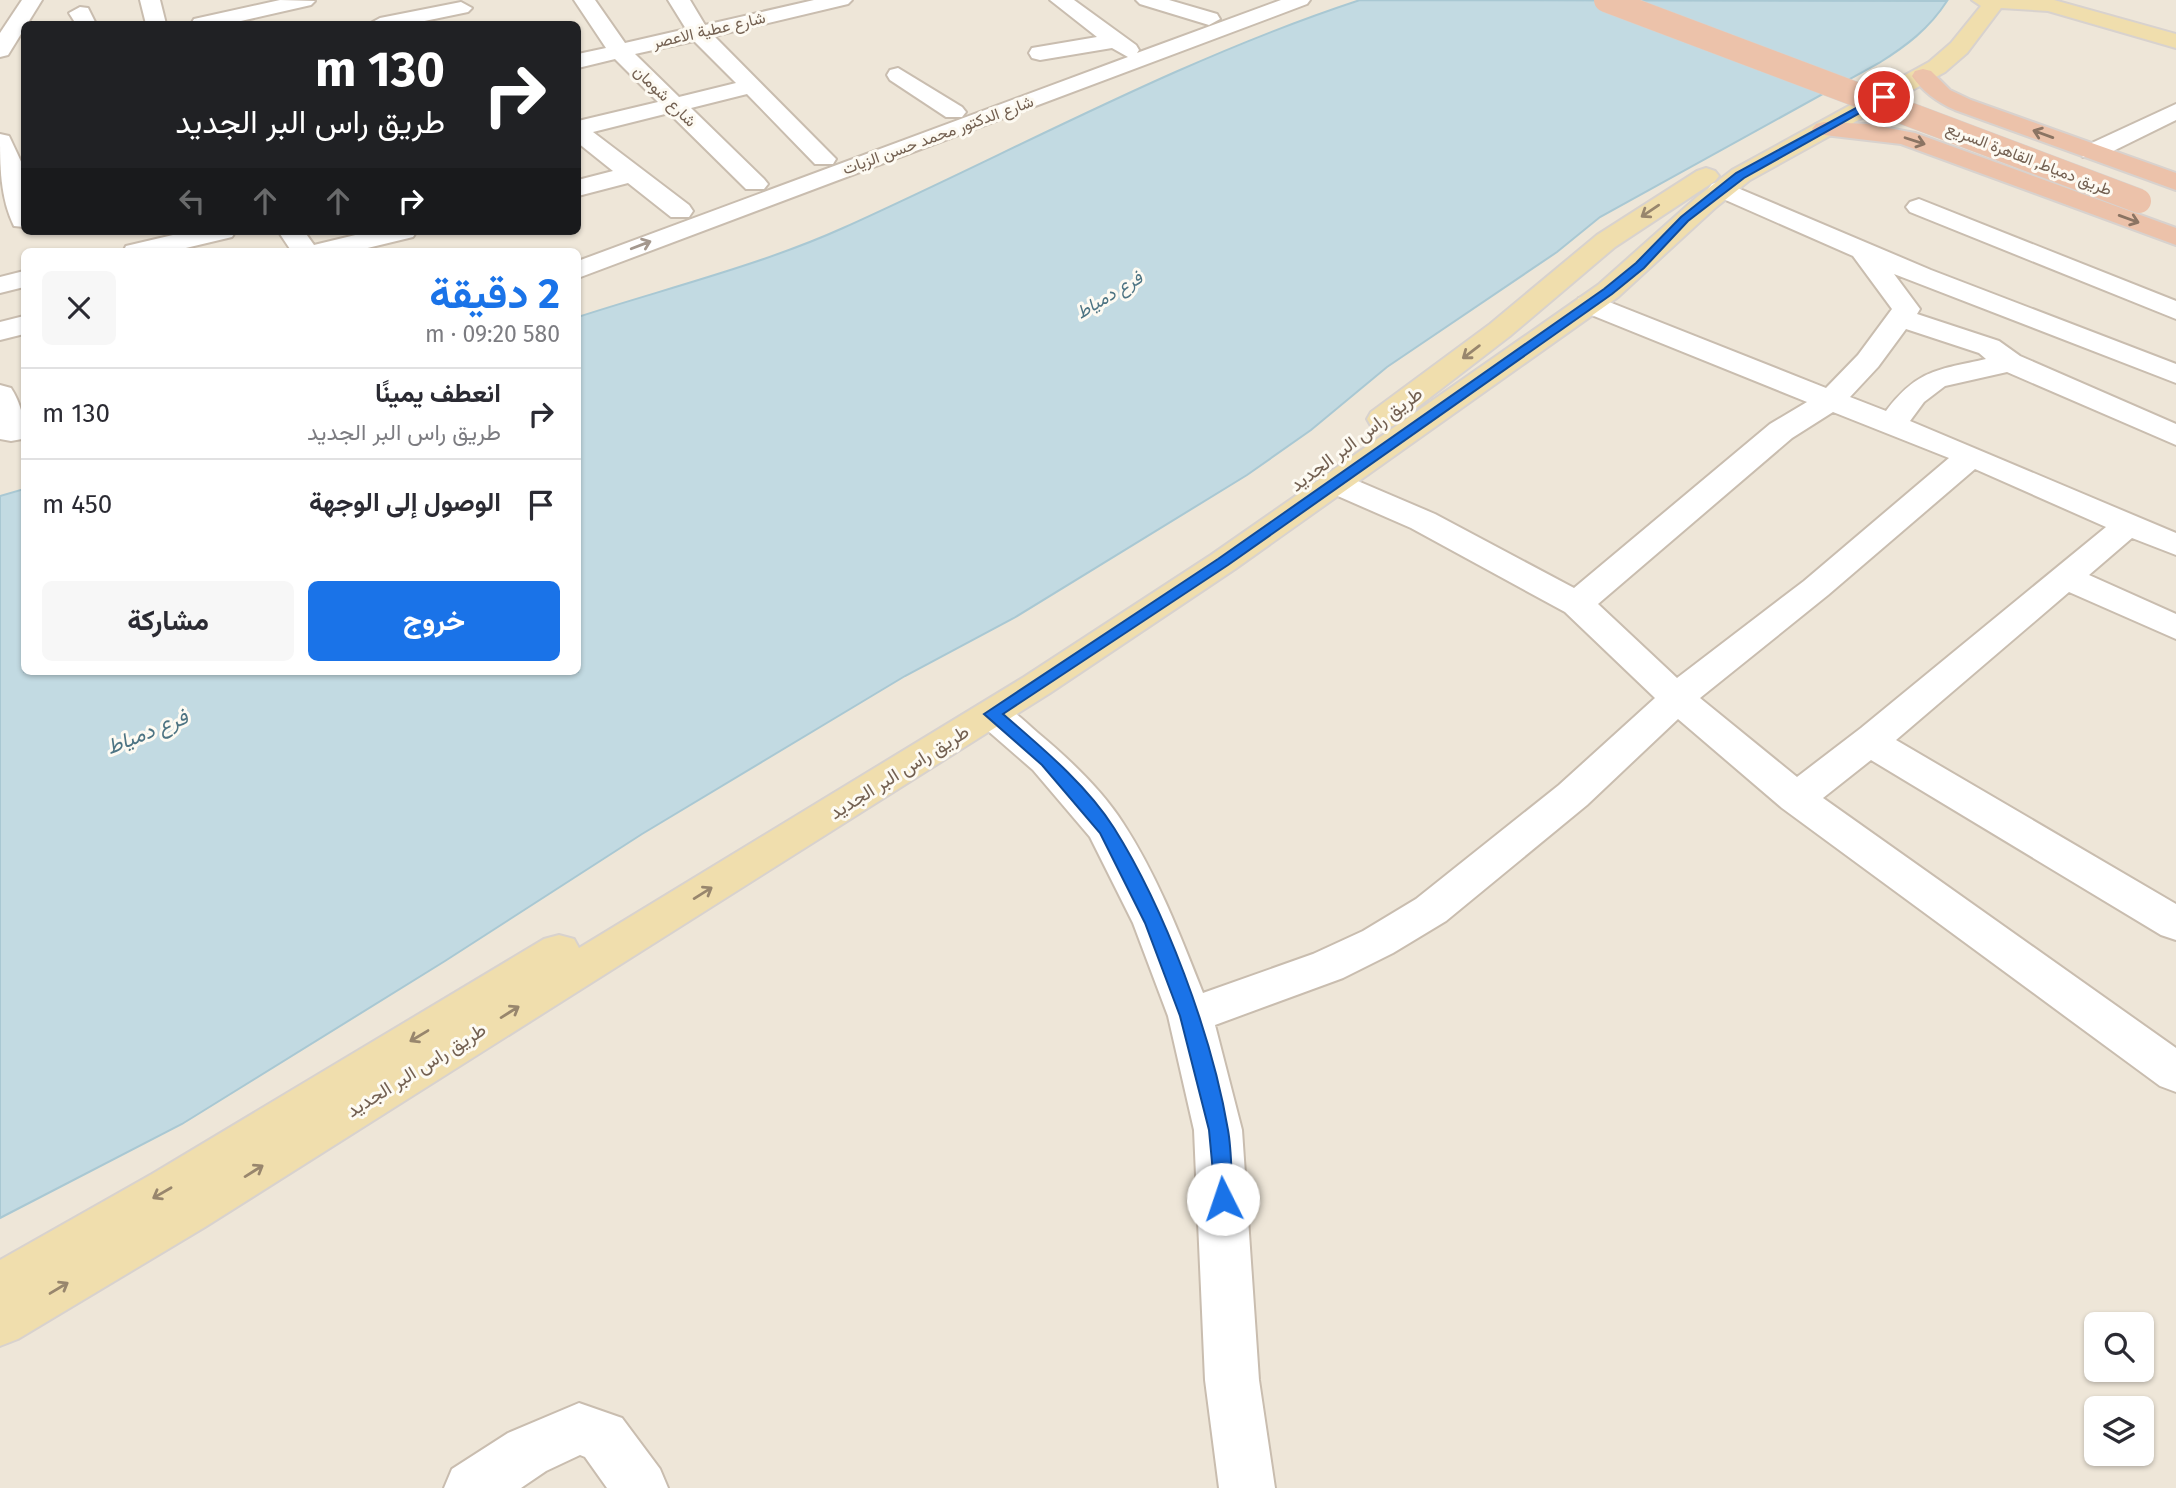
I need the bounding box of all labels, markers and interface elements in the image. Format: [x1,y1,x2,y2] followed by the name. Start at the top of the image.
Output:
[650,8,768,54] street label: شارع عطية الاعصر
[315,40,445,99] text: 130 m
[469,49,560,140] icon: right
[628,61,700,132] street label: شارع شومان
[1854,67,1914,127] pin
[1865,78,1903,116] icon: arrive
[840,92,1037,180] street label: شارع الدكتور محمد حسن الزيات
[175,103,445,141] text: طريق راس البر الجديد
[1943,119,2115,201] street label: طريق دمياط, القاهرة السريع
[2032,127,2054,139] one-way arrow
[1904,136,1926,149] one-way arrow
[173,182,211,220] icon: left
[246,182,284,220] icon: ahead
[319,182,357,220] icon: ahead
[392,182,430,220] icon: right
[1641,204,1660,218] one-way arrow
[2118,214,2139,227] one-way arrow
[630,238,652,250] one-way arrow
[1072,266,1148,325] water label: فرع دمياط
[429,269,560,319] text: 2 دقيقة
[42,271,116,345] button: close
[425,320,560,348] text: 580 m · 09:20
[1462,344,1481,359] one-way arrow
[375,378,501,409] text: انعطف يمينًا
[1285,382,1427,496] street label: طريق راس البر الجديد
[522,395,560,433] icon: right
[42,398,110,429] text: 130 m
[307,418,501,446] text: طريق راس البر الجديد
[522,486,560,524] icon: arrive
[309,487,501,518] text: الوصول إلى الوجهة
[42,489,112,520] text: 450 m
[42,581,294,661] button: مشاركة
[308,581,560,661] button: خروج
[102,703,194,762] water label: فرع دمياط
[825,720,973,824] street label: طريق راس البر الجديد
[693,885,713,899] one-way arrow
[499,1005,519,1019] one-way arrow
[342,1018,490,1122] street label: طريق راس البر الجديد
[409,1030,429,1044] one-way arrow
[1186,1162,1260,1236] position arrow
[243,1163,263,1177] one-way arrow
[152,1186,172,1200] one-way arrow
[48,1281,68,1295] one-way arrow
[2084,1312,2154,1466] map controls
[2084,1312,2154,1382] button: search
[2084,1396,2154,1466] button: layers

